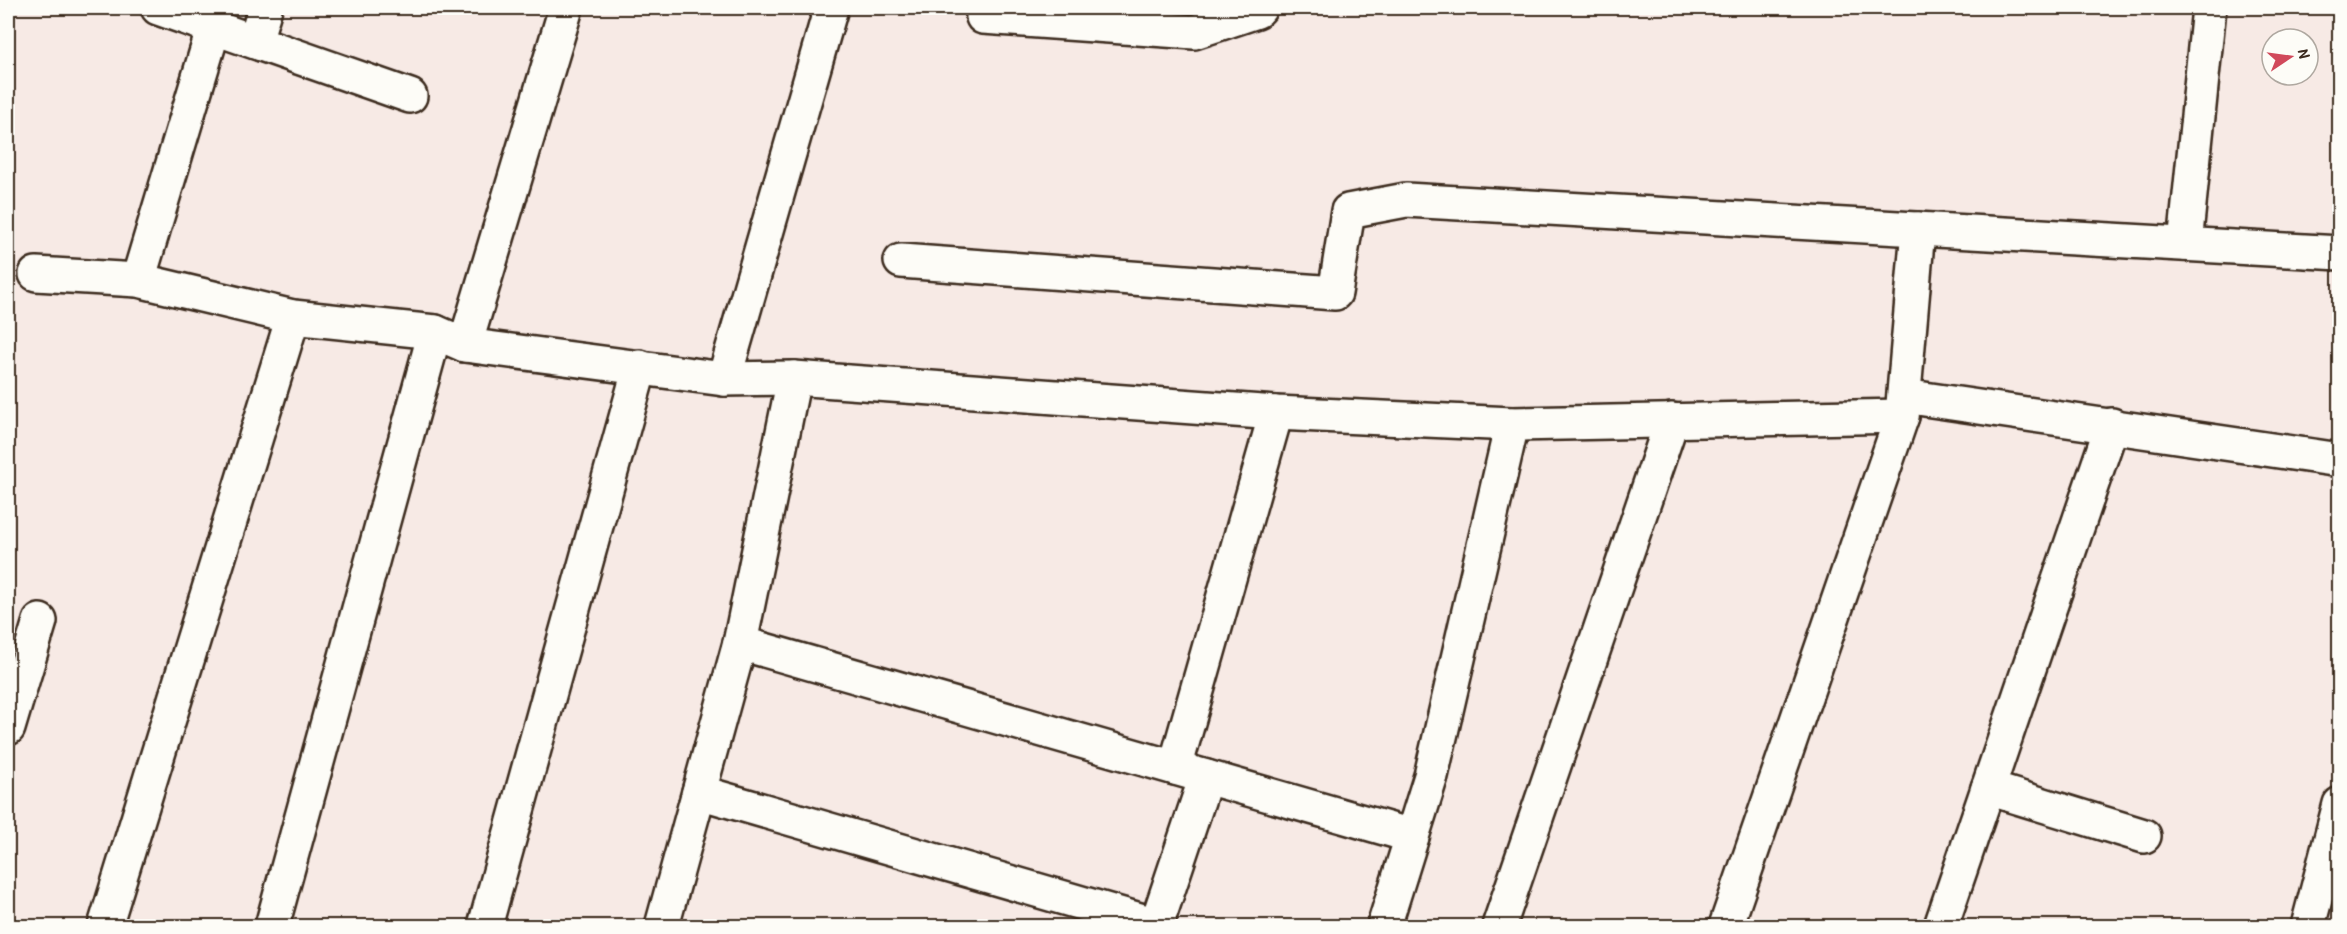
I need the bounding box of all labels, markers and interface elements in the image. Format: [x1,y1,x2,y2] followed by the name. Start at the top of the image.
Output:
[2260,27,2320,87] north arrow
[2293,47,2316,61] text: N

